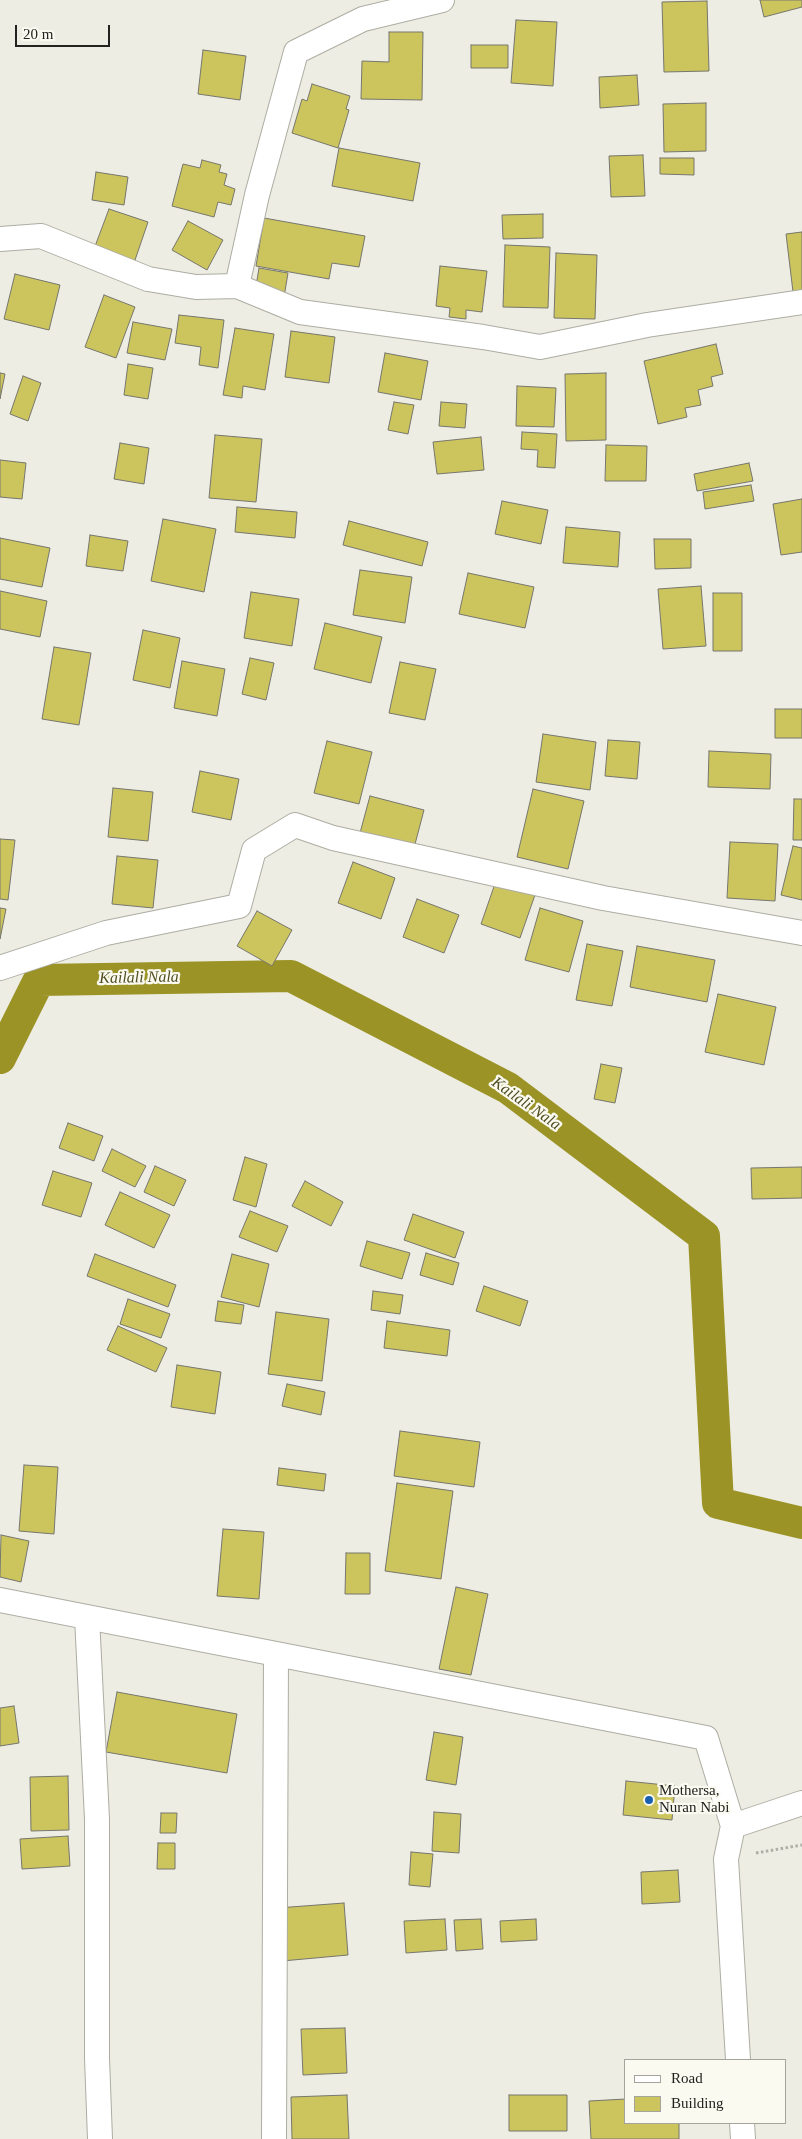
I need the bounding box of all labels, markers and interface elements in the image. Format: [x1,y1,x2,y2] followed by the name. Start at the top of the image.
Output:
[18,15,112,47] scale bar
[23,26,53,42] text: 20 m
[99,968,179,988] water label: Kailali Nala
[488,1073,564,1135] water label: Kailali Nala
[659,1782,729,1817] place label: Mothersa, Nuran Nabi
[643,1794,655,1806] marker: Mothersa, Nuran Nabi
[624,2059,787,2124] legend
[671,2070,703,2086] text: Road
[671,2095,724,2111] text: Building

